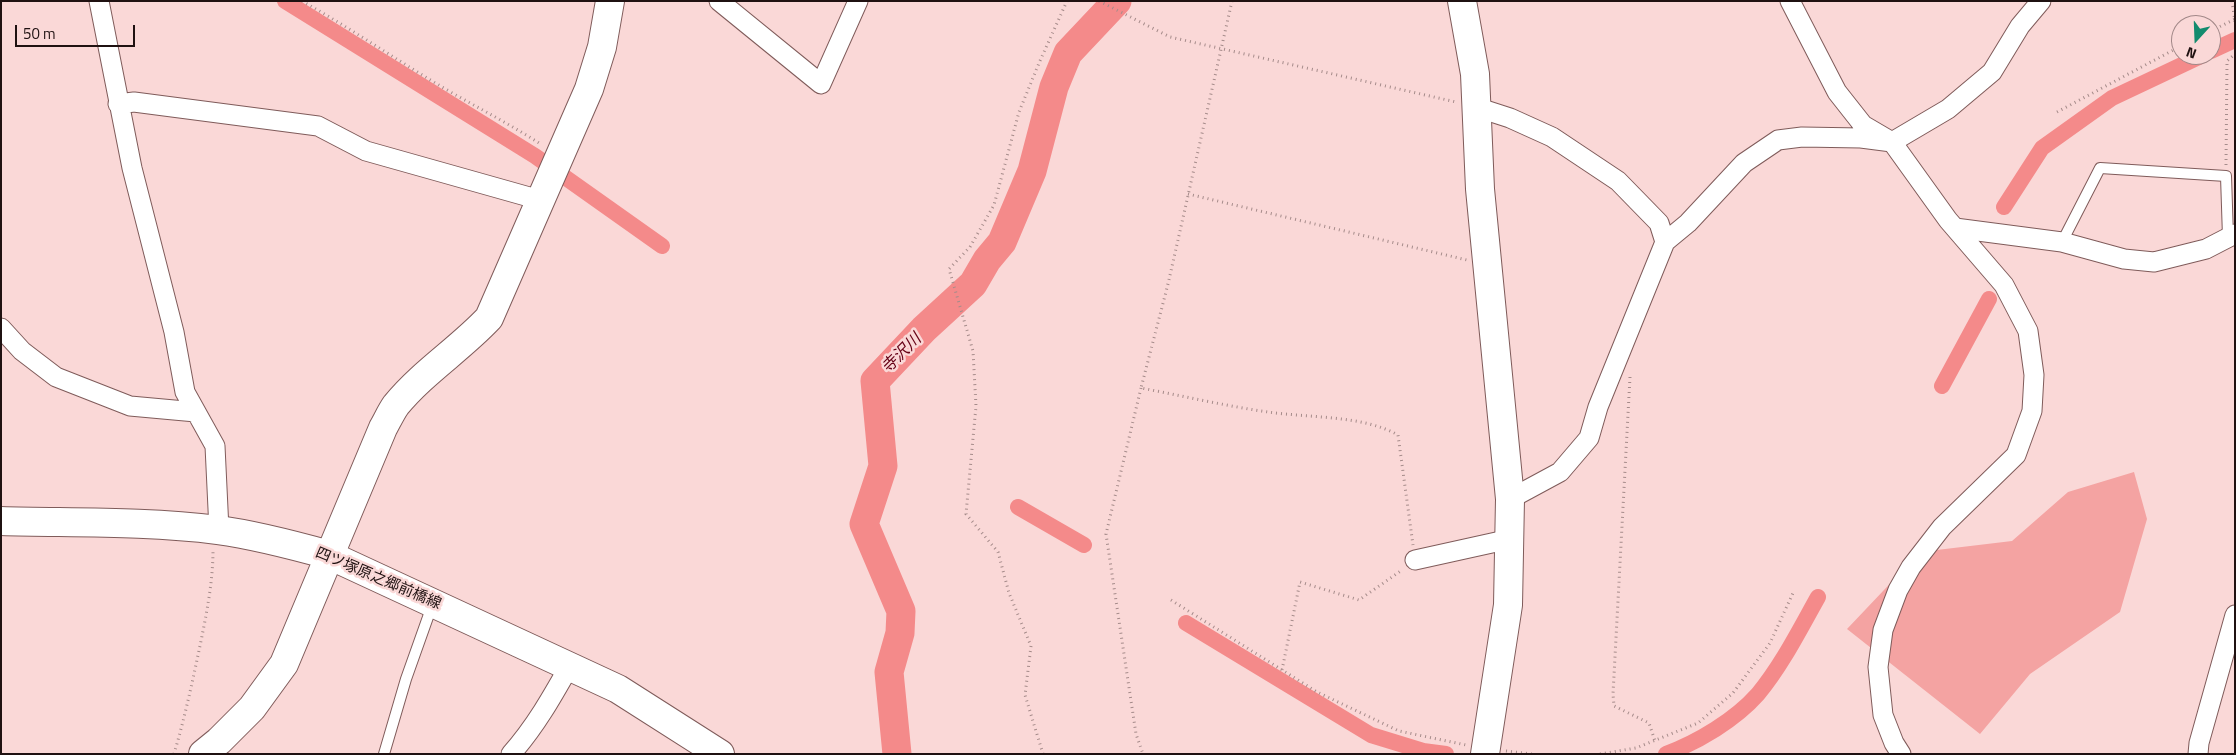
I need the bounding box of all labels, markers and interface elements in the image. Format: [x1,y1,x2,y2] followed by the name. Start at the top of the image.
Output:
[18,15,138,47] scale bar
[2171,15,2221,65] north arrow
[23,22,56,45] text: 50 m
[2183,42,2199,65] text: N
[878,330,926,378] water label: 寺沢川
[312,544,444,614] street label: 四ツ塚原之郷前橋線

